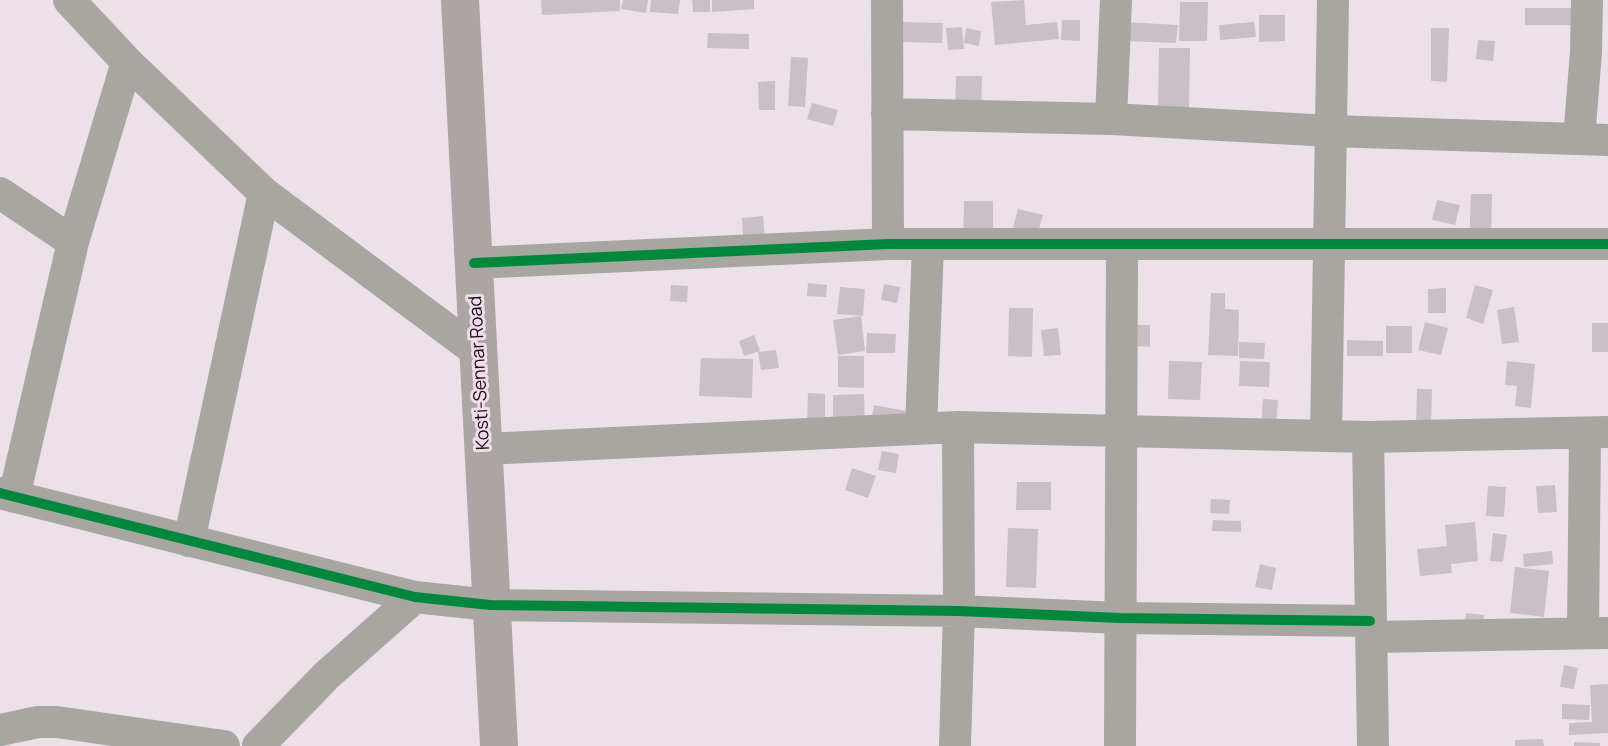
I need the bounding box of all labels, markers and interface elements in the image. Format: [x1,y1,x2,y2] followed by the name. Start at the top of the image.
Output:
[465,295,495,451] street label: Kosti-Sennar Road

